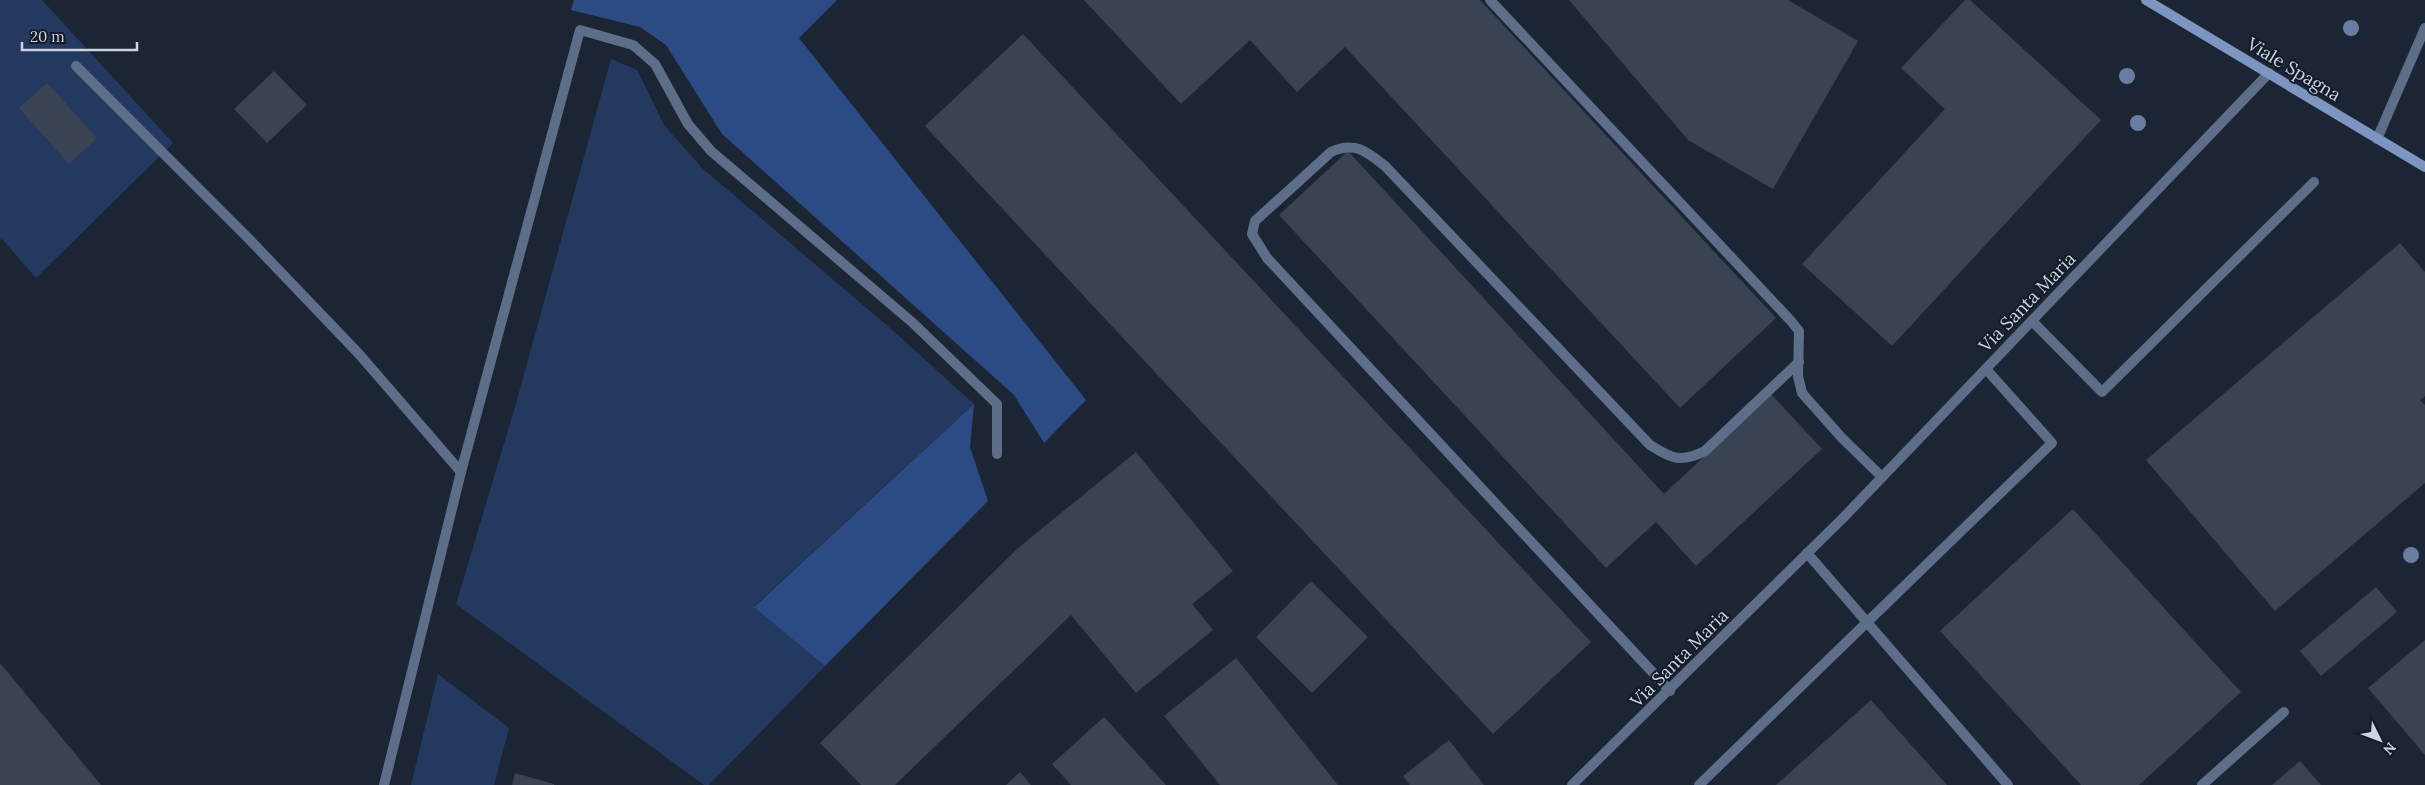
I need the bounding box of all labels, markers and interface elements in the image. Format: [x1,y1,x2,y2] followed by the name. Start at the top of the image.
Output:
[22,20,138,52] scale bar
[30,27,65,46] text: 20 m
[2242,31,2345,106] street label: Viale Spagna
[1973,247,2080,357] street label: Via Santa Maria
[1624,604,1733,713] street label: Via Santa Maria
[2355,715,2405,765] north arrow
[2379,739,2400,759] text: N

